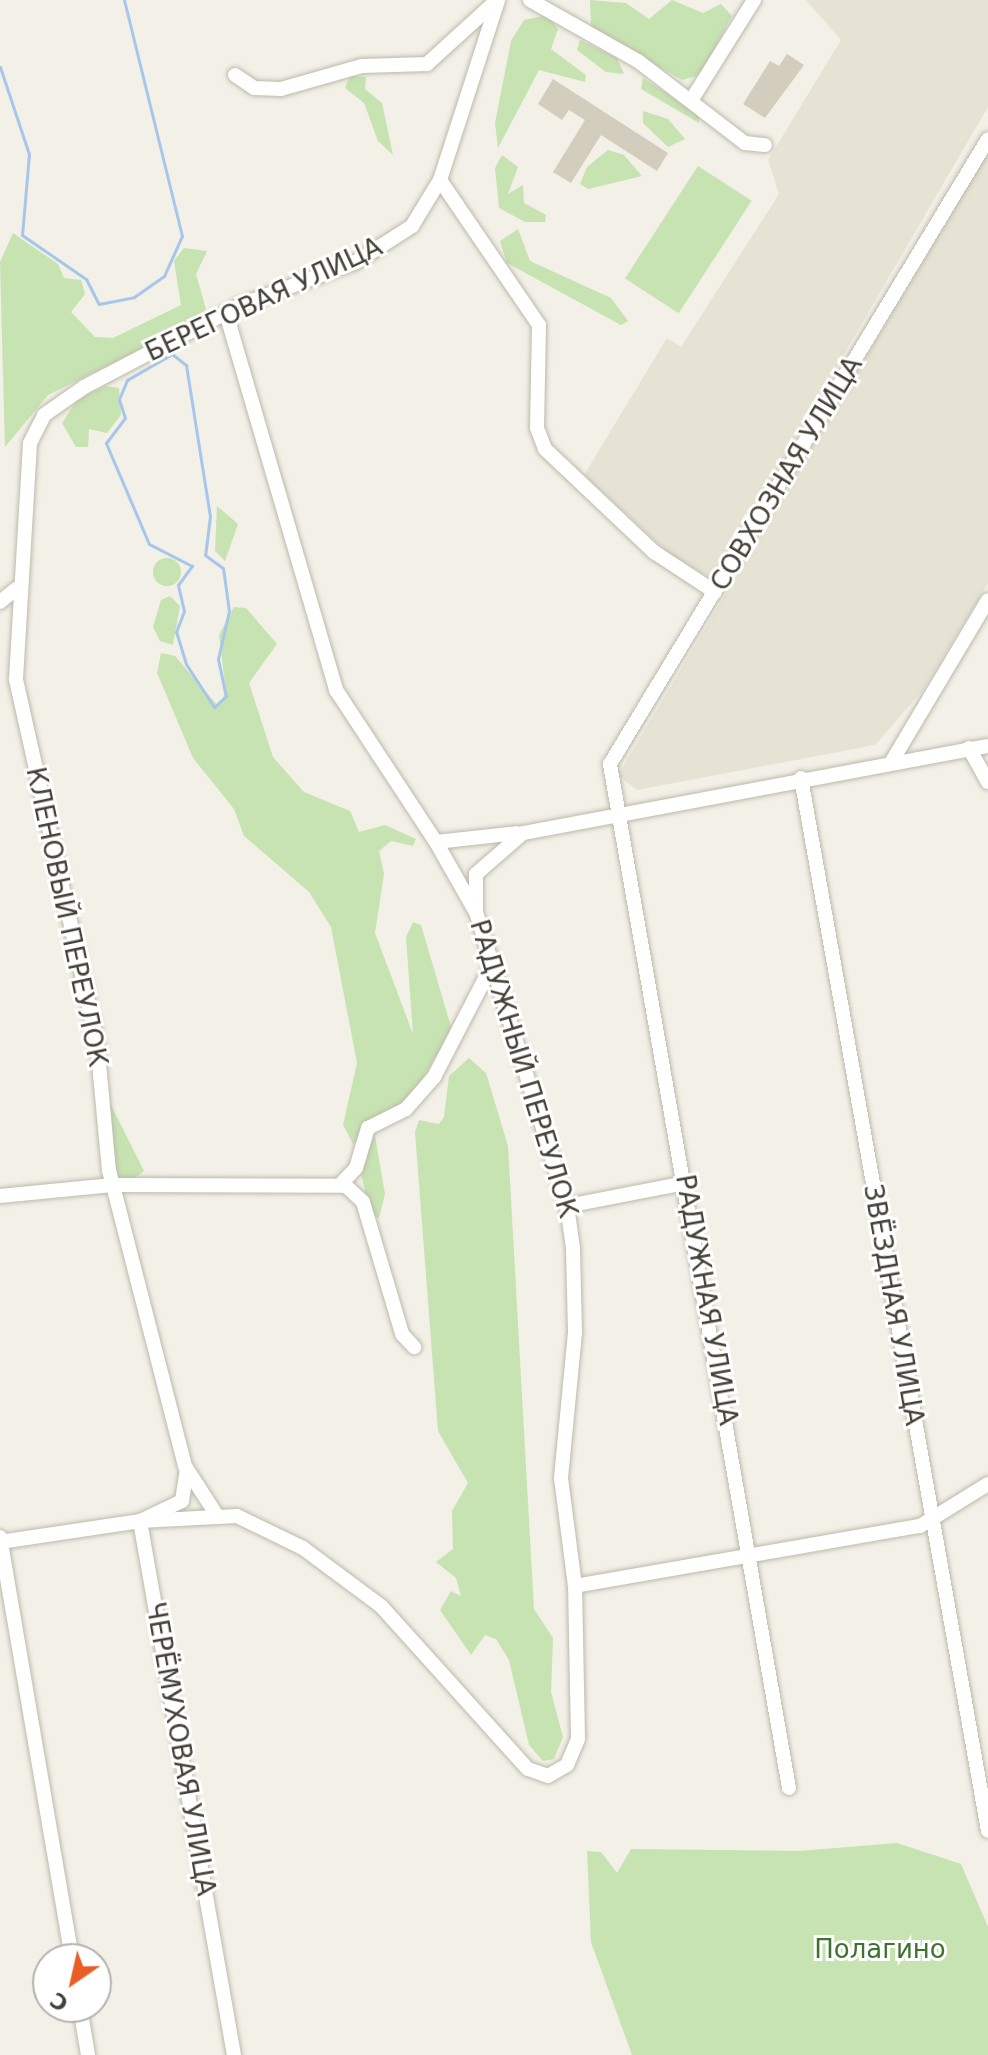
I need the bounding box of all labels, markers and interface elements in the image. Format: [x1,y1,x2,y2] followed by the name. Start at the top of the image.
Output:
[141,231,387,369] street label: БЕРЕГОВАЯ УЛИЦА
[705,351,869,597] street label: СОВХОЗНАЯ УЛИЦА
[19,764,113,1070] street label: КЛЕНОВЫЙ ПЕРЕУЛОК
[463,916,583,1222] street label: РАДУЖНЫЙ ПЕРЕУЛОК
[669,1172,743,1428] street label: РАДУЖНАЯ УЛИЦА
[856,1182,930,1428] street label: ЗВЁЗДНАЯ УЛИЦА
[139,1600,221,1898] street label: ЧЕРЁМУХОВАЯ УЛИЦА
[814,1934,946,1966] park label: Полагино
[32,1943,112,2023] north arrow
[46,1987,73,2017] text: С

